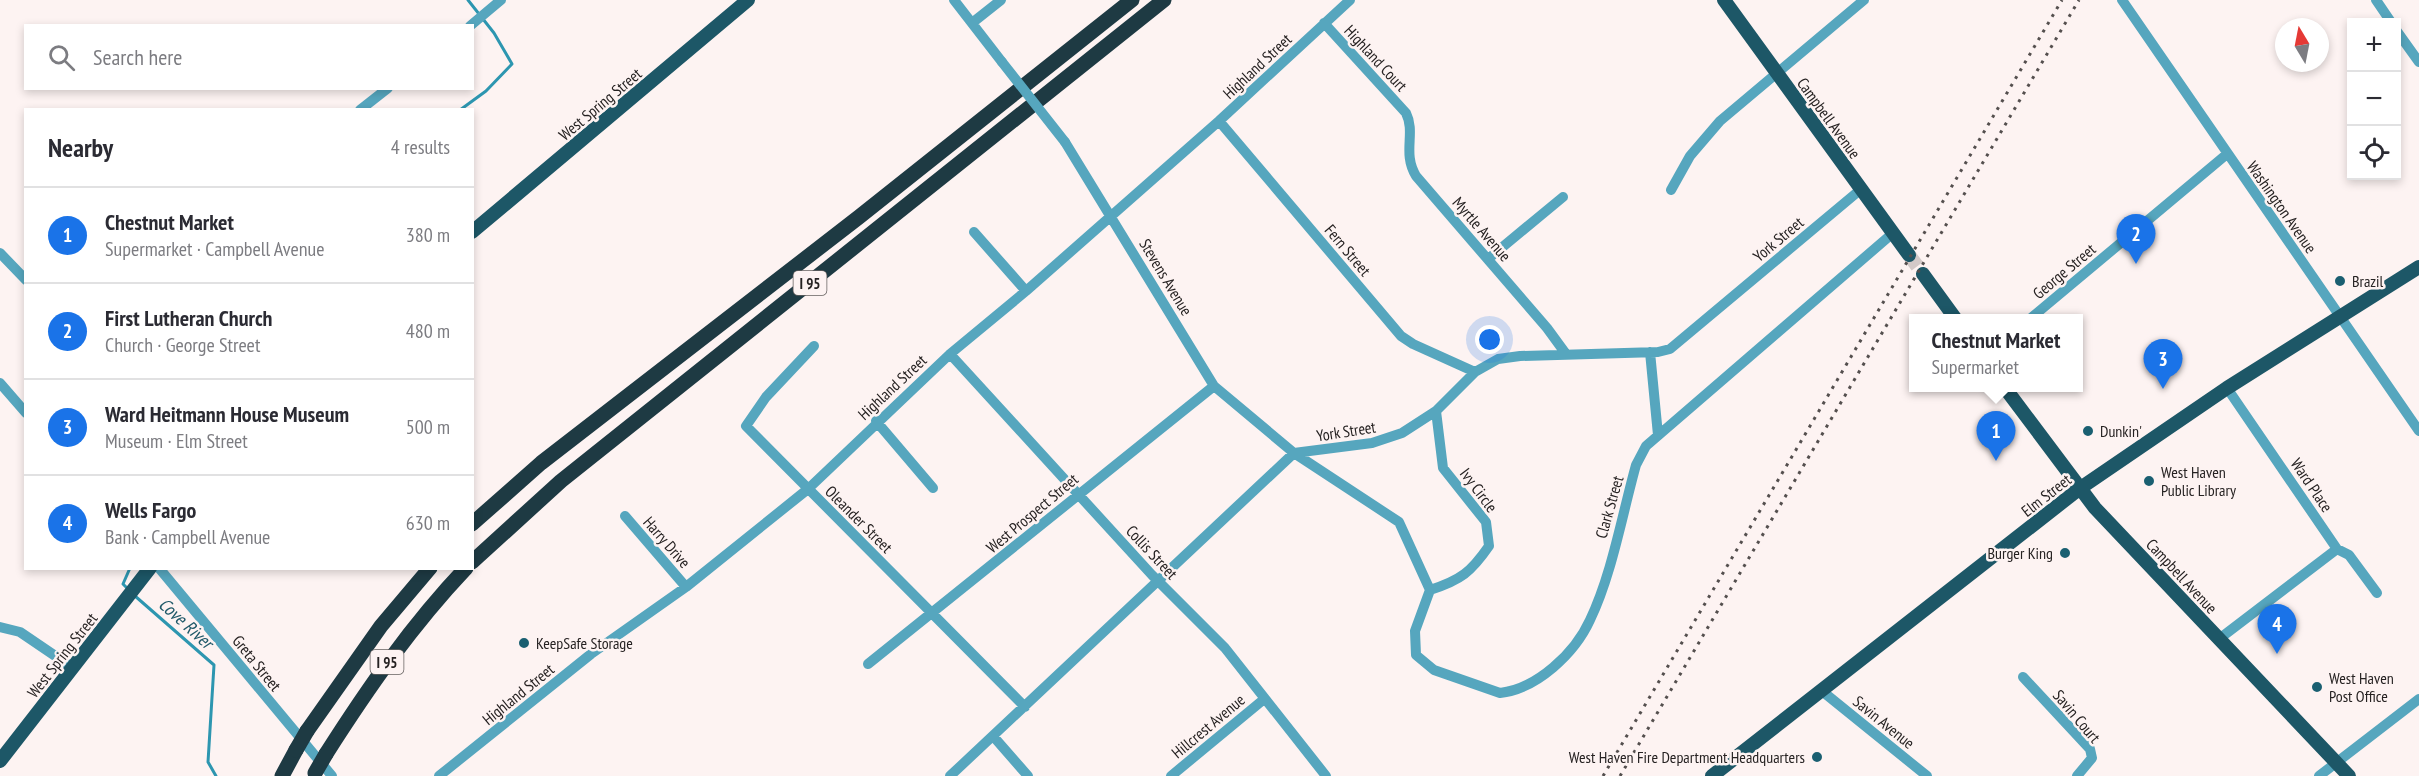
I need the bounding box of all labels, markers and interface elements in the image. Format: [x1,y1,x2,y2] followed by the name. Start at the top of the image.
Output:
[2275,18,2329,72] north arrow
[2347,18,2401,180] map controls
[2347,18,2401,72] button: +
[1340,21,1412,96] street label: Highland Court
[24,24,474,90] search box
[1219,29,1296,103] street label: Highland Street
[45,41,78,74] icon: search
[93,43,182,71] text: Search here
[554,63,646,144] street label: West Spring Street
[2347,72,2401,126] button: −
[1793,74,1865,162] street label: Campbell Avenue
[2347,126,2401,180] button: locate
[48,131,113,164] text: Nearby
[391,134,450,160] text: 4 results
[2243,157,2321,257] street label: Washington Avenue
[1448,193,1516,265] street label: Myrtle Avenue
[105,208,234,236] text: Chestnut Market
[1749,212,1808,266] street label: York Street
[2116,214,2156,264] pin: 2
[1321,220,1376,280] street label: Fern Street
[63,222,72,248] text: 1
[406,222,450,248] text: 380 m
[1135,235,1197,319] street label: Stevens Avenue
[105,236,324,262] text: Supermarket · Campbell Avenue
[2029,239,2100,303] street label: George Street
[794,271,826,295] road number: I 95
[2352,271,2384,291] place label: Brazil
[2333,274,2347,288] marker: Brazil
[105,304,273,332] text: First Lutheran Church
[1909,314,2083,392] popup
[63,318,72,344] text: 2
[406,318,450,344] text: 480 m
[1475,325,1504,354] your location
[1932,326,2060,354] text: Chestnut Market
[105,332,260,358] text: Church · George Street
[2144,340,2182,389] pin: 3
[854,350,931,424] street label: Highland Street
[1932,354,2019,380] text: Supermarket
[105,400,349,428] text: Ward Heitmann House Museum
[1976,412,2016,461] pin: 1
[63,414,72,440] text: 3
[406,414,450,440] text: 500 m
[1315,416,1378,446] street label: York Street
[2100,421,2142,441] place label: Dunkin'
[2081,424,2095,438] marker: Dunkin'
[105,428,248,454] text: Museum · Elm Street
[2287,454,2337,516] street label: Ward Place
[2161,462,2236,500] place label: West Haven Public Library
[1456,464,1502,516] street label: Ivy Circle
[982,468,1082,557] street label: West Prospect Street
[2017,469,2075,521] street label: Elm Street
[1591,473,1628,541] street label: Clark Street
[2142,474,2156,488] marker: West Haven Public Library
[821,481,897,557] street label: Oleander Street
[105,496,196,524] text: Wells Fargo
[63,510,72,536] text: 4
[406,510,450,536] text: 630 m
[639,512,695,572] street label: Harry Drive
[1122,521,1182,584] street label: Collis Street
[105,524,270,550] text: Bank · Campbell Avenue
[2142,534,2222,618] street label: Campbell Avenue
[1988,543,2053,563] place label: Burger King
[2058,546,2072,560] marker: Burger King
[154,593,220,656] water label: Cove River
[2258,604,2296,654] pin: 4
[23,608,102,701] street label: West Spring Street
[228,631,286,695] street label: Greta Street
[536,633,633,653] place label: KeepSafe Storage
[517,636,531,650] marker: KeepSafe Storage
[370,650,404,674] road number: I 95
[478,659,558,729] street label: Highland Street
[2329,668,2394,706] place label: West Haven Post Office
[2310,680,2324,694] marker: West Haven Post Office
[2049,685,2105,747] street label: Savin Court
[1167,690,1249,762] street label: Hillcrest Avenue
[1849,691,1919,753] street label: Savin Avenue
[1569,747,1805,767] place label: West Haven Fire Department Headquarters
[1810,750,1824,764] marker: West Haven Fire Department Headquarters

